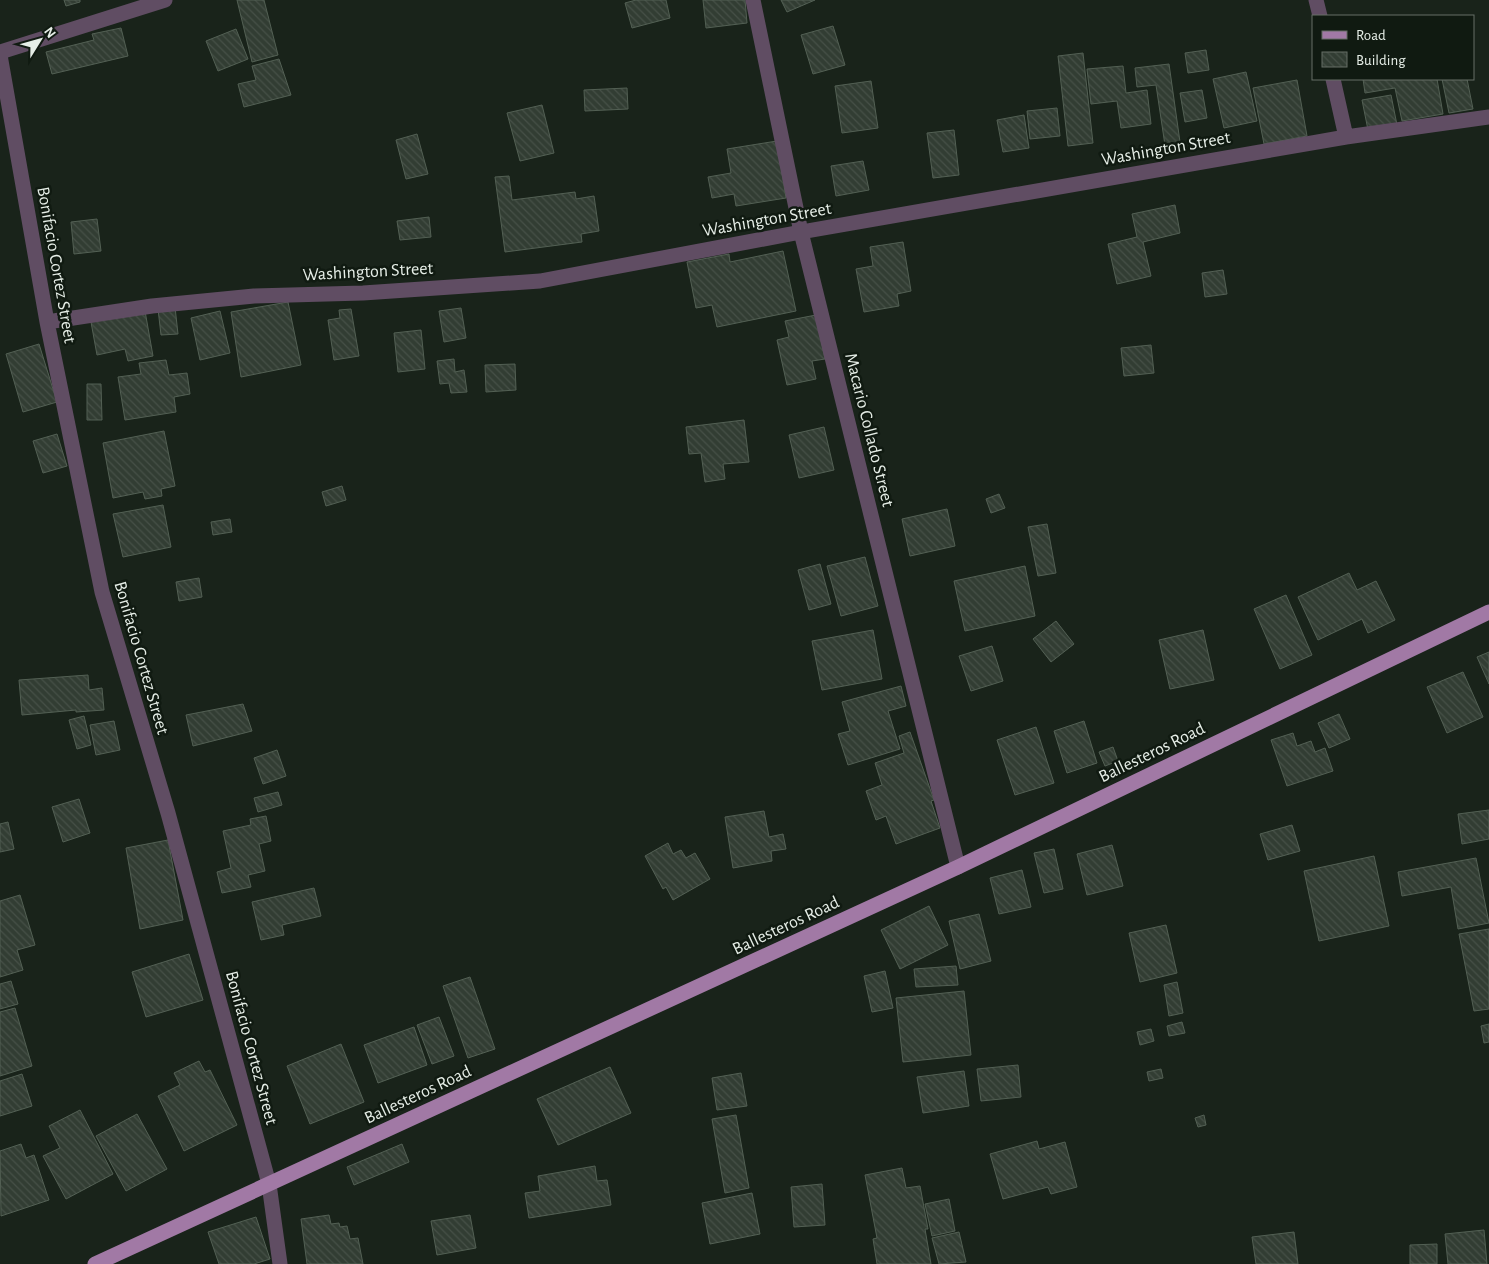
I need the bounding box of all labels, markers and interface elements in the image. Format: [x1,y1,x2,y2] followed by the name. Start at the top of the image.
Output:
[15,15,65,65] north arrow
[1312,15,1474,80] legend
[41,25,58,41] text: N
[1356,28,1386,43] text: Road
[1356,53,1406,68] text: Building
[1100,129,1232,169] street label: Washington Street
[33,185,79,345] street label: Bonifacio Cortez Street
[701,200,833,240] street label: Washington Street
[302,260,434,284] street label: Washington Street
[841,351,897,509] street label: Macario Collado Street
[111,579,172,737] street label: Bonifacio Cortez Street
[1096,720,1208,786] street label: Ballesteros Road
[730,893,842,959] street label: Ballesteros Road
[222,969,280,1127] street label: Bonifacio Cortez Street
[362,1062,474,1128] street label: Ballesteros Road

